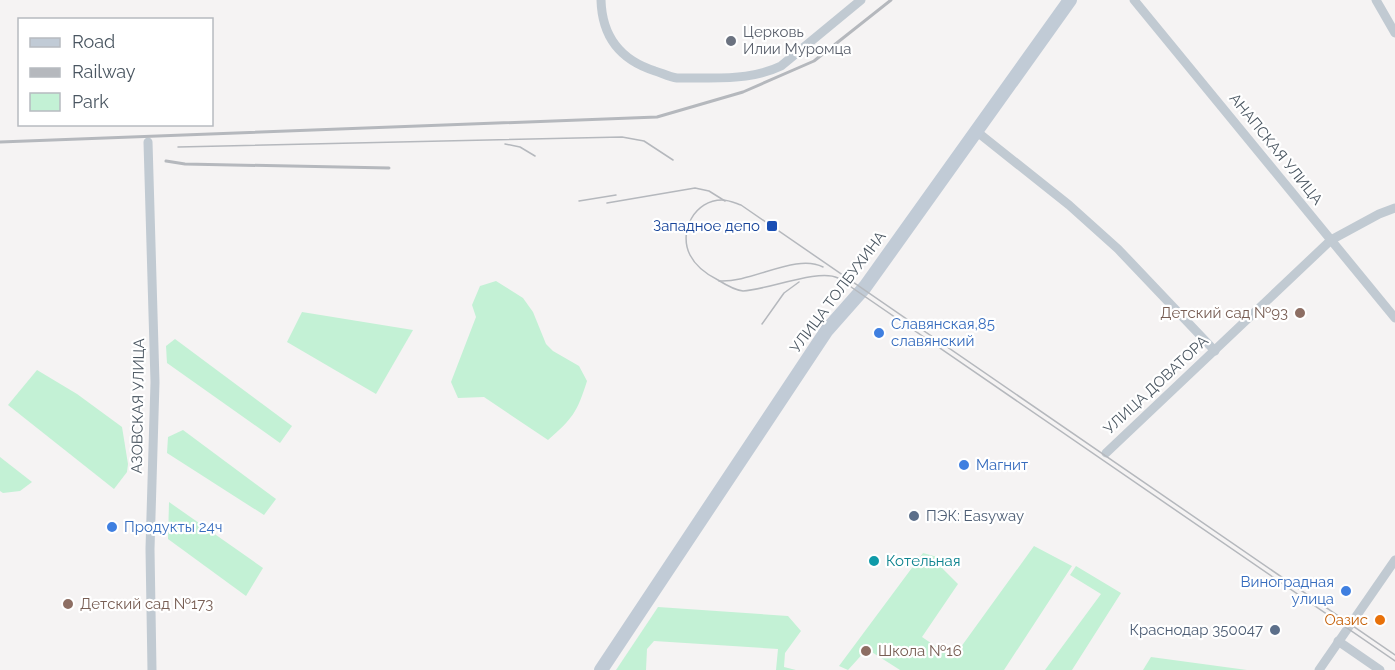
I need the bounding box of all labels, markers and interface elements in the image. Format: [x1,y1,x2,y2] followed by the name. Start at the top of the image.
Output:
[18,18,213,126] legend
[743,23,851,58] place label: Церковь Илии Муромца
[72,31,115,52] text: Road
[724,34,738,48] marker: Церковь Илии Муромца
[72,61,136,82] text: Railway
[1226,90,1326,208] street label: АНАПСКАЯ УЛИЦА
[72,91,109,112] text: Park
[653,217,760,235] place label: Западное депо
[765,219,779,233] marker: Западное депо
[786,228,890,356] street label: УЛИЦА ТОЛБУХИНА
[1160,304,1288,322] place label: Детский сад №93
[1293,306,1307,320] marker: Детский сад №93
[891,315,995,350] place label: Славянская,85 славянский
[872,326,886,340] marker: Славянская,85 славянский
[1100,332,1212,438] street label: УЛИЦА ДОВАТОРА
[128,338,148,474] street label: АЗОВСКАЯ УЛИЦА
[976,456,1028,474] place label: Магнит
[957,458,971,472] marker: Магнит
[926,507,1024,525] place label: ПЭК: Easyway
[907,509,921,523] marker: ПЭК: Easyway
[124,518,222,536] place label: Продукты 24ч
[105,520,119,534] marker: Продукты 24ч
[886,552,960,570] place label: Котельная
[867,554,881,568] marker: Котельная
[1241,573,1334,608] place label: Виноградная улица
[1339,584,1353,598] marker: Виноградная улица
[80,595,213,613] place label: Детский cад №173
[61,597,75,611] marker: Детский cад №173
[1325,611,1368,629] place label: Оазис
[1373,613,1387,627] marker: Оазис
[1130,621,1263,639] place label: Краснодар 350047
[1268,623,1282,637] marker: Краснодар 350047
[878,642,962,660] place label: Школа №16
[859,644,873,658] marker: Школа №16

